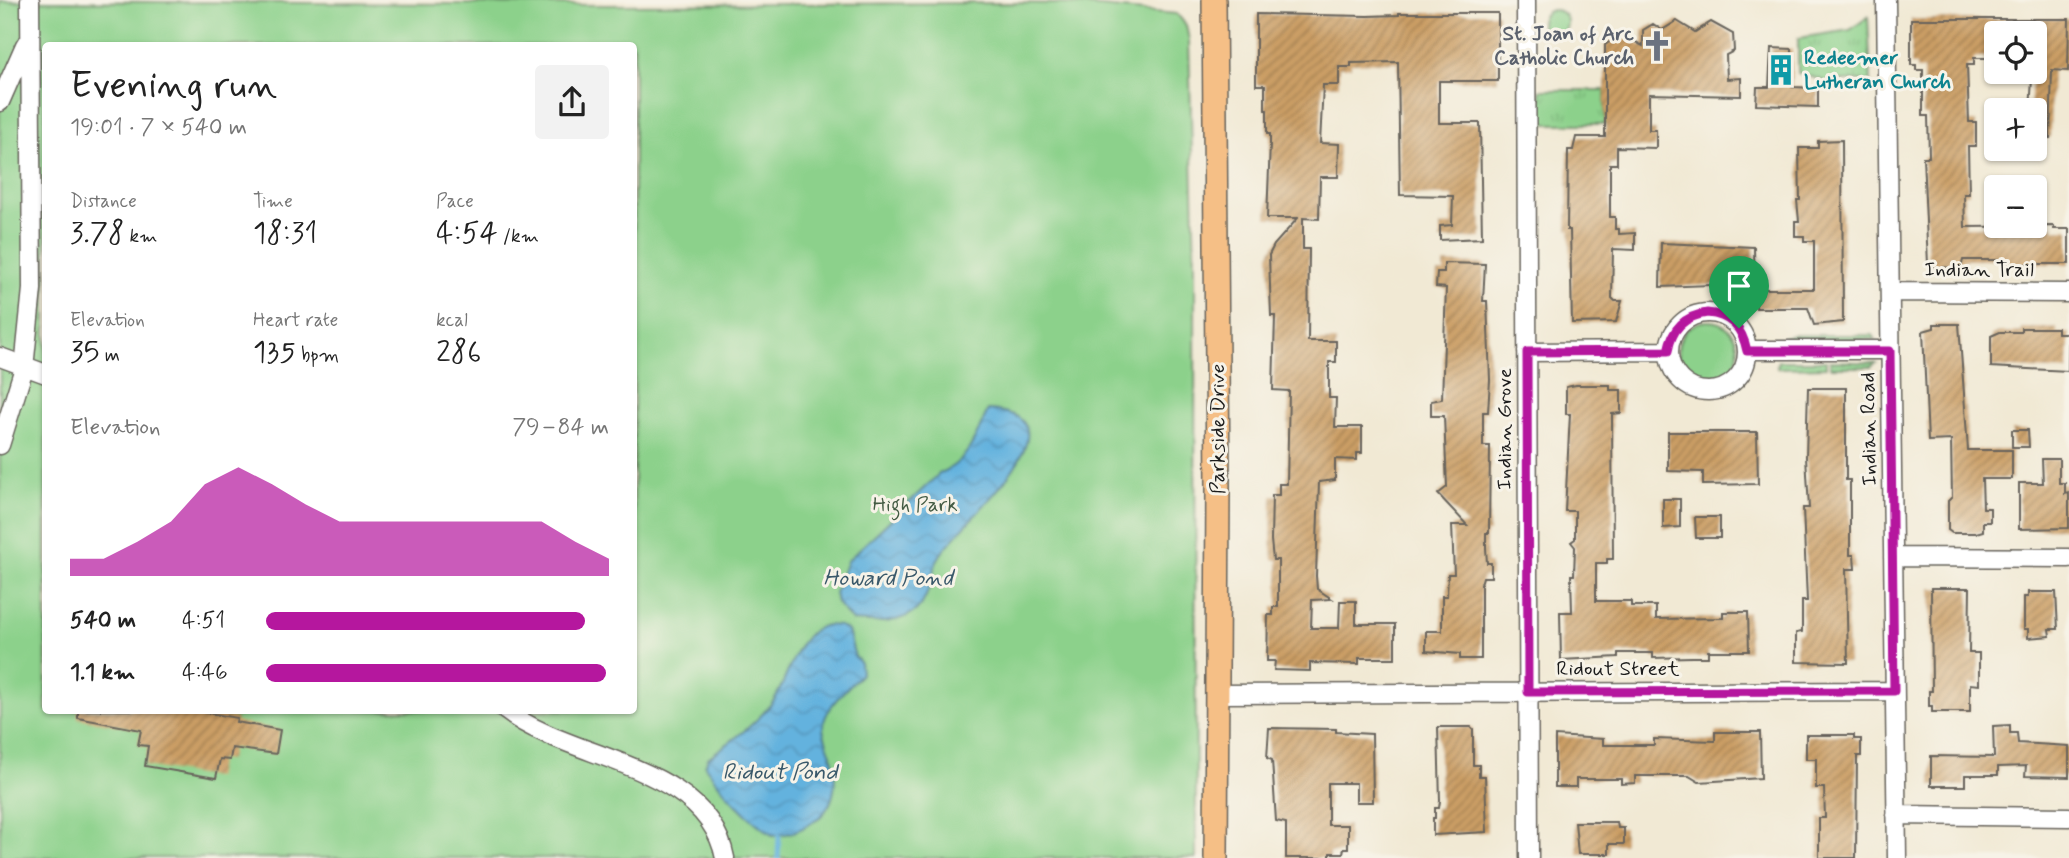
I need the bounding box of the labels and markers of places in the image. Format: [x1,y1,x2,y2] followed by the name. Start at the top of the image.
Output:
[1494,20,1634,72] place label: St. Joan of Arc Catholic Church
[1640,29,1674,63] church icon: St. Joan of Arc Catholic Church
[1804,44,1952,96] place label: Redeemer Lutheran Church
[1764,53,1798,87] building icon: Redeemer Lutheran Church
[1709,256,1769,328] pin

